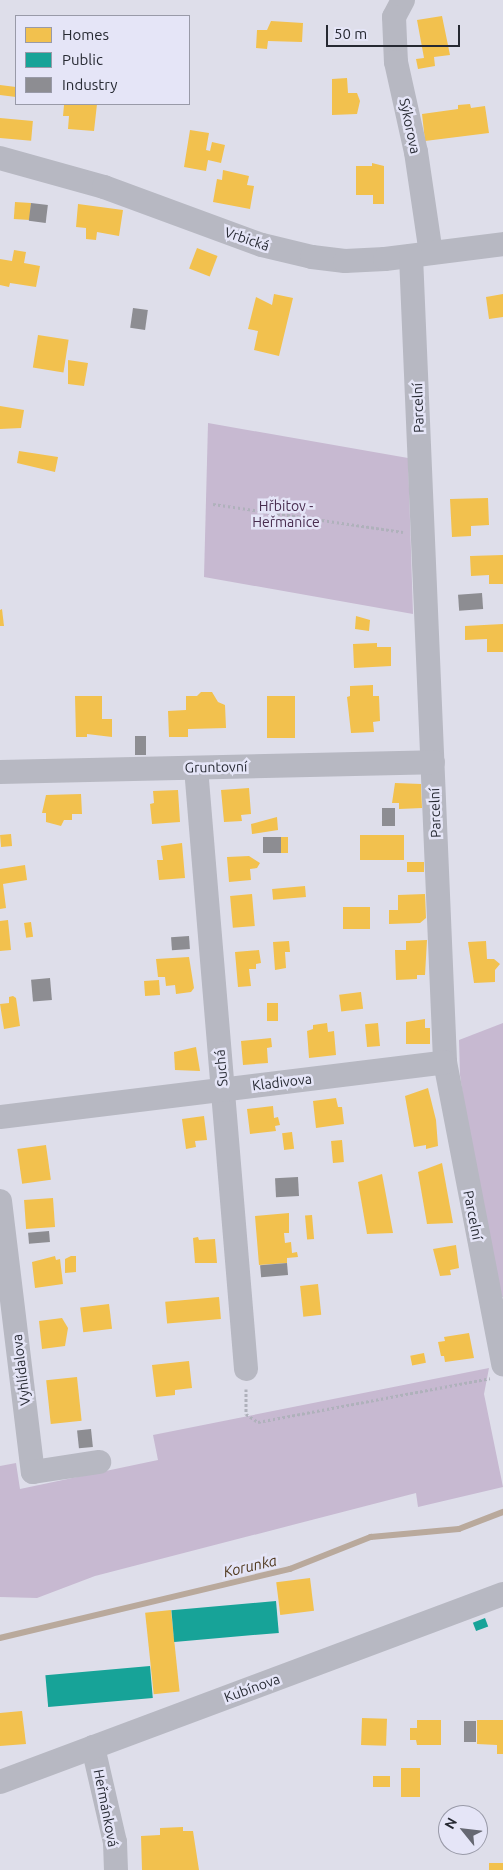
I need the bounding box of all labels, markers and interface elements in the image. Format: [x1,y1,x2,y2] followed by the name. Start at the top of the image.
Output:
[15,15,190,105] legend
[328,15,462,47] scale bar
[334,25,367,42] text: 50 m
[62,26,109,43] text: Homes
[62,51,103,68] text: Public
[62,76,117,93] text: Industry
[396,97,424,155] street label: Sýkorova
[222,224,272,254] street label: Vrbická
[409,383,427,433] street label: Parcelní
[252,498,320,530] park label: Hřbitov - Heřmanice
[185,758,247,776] street label: Gruntovní
[426,788,444,838] street label: Parcelní
[211,1049,231,1087] street label: Suchá
[251,1070,313,1094] street label: Kladivova
[460,1189,486,1241] street label: Parcelní
[8,1333,34,1407] street label: Vyhlídalova
[221,1551,279,1581] water label: Korunka
[222,1670,282,1706] street label: Kubínova
[90,1768,122,1848] street label: Heřmánková
[438,1805,488,1855] north arrow
[441,1815,460,1832] text: N

